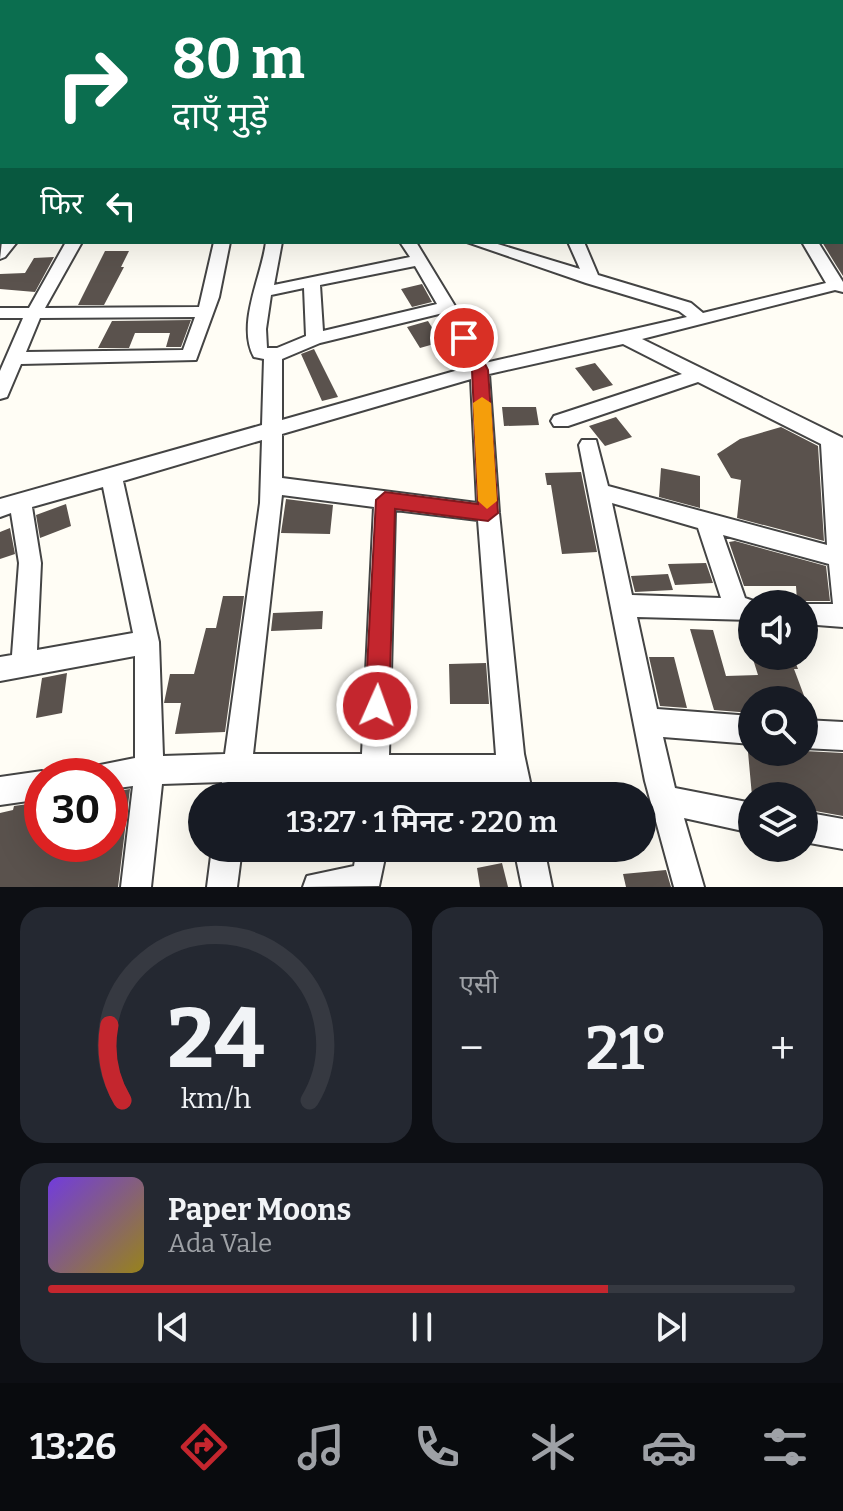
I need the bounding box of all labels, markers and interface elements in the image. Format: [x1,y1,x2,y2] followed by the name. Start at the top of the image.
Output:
[172,26,305,93] text: 80 m
[40,32,144,136] icon: right
[172,94,268,138] text: दाएँ मुड़ें
[99,184,143,228] icon: left
[40,186,83,222] text: फिर
[430,304,498,372] pin
[442,316,486,360] icon: arrive
[738,590,818,862] map controls
[738,590,818,670] button: sound
[335,664,419,748] position arrow
[738,686,818,766] button: search
[24,758,128,862] speed limit sign: 30
[738,782,818,862] button: layers
[287,804,557,840] text: 13:27 · 1 मिनट · 220 m
[460,969,498,1000] text: एसी
[167,989,265,1089] text: 24
[585,1013,668,1085] text: 21°
[460,1022,484,1075] text: −
[770,1022,795,1075] text: +
[180,1081,251,1116] text: km/h
[168,1192,351,1228] text: Paper Moons
[168,1228,272,1259] text: Ada Vale
[151,1305,195,1349] icon: previous
[400,1305,444,1349] icon: pause
[649,1305,693,1349] icon: next
[176,1419,232,1475] icon: directions
[293,1419,349,1475] icon: music
[409,1419,465,1475] icon: phone
[525,1419,581,1475] icon: climate
[641,1419,697,1475] icon: car
[757,1419,813,1475] icon: filters
[30,1425,116,1469] text: 13:26

